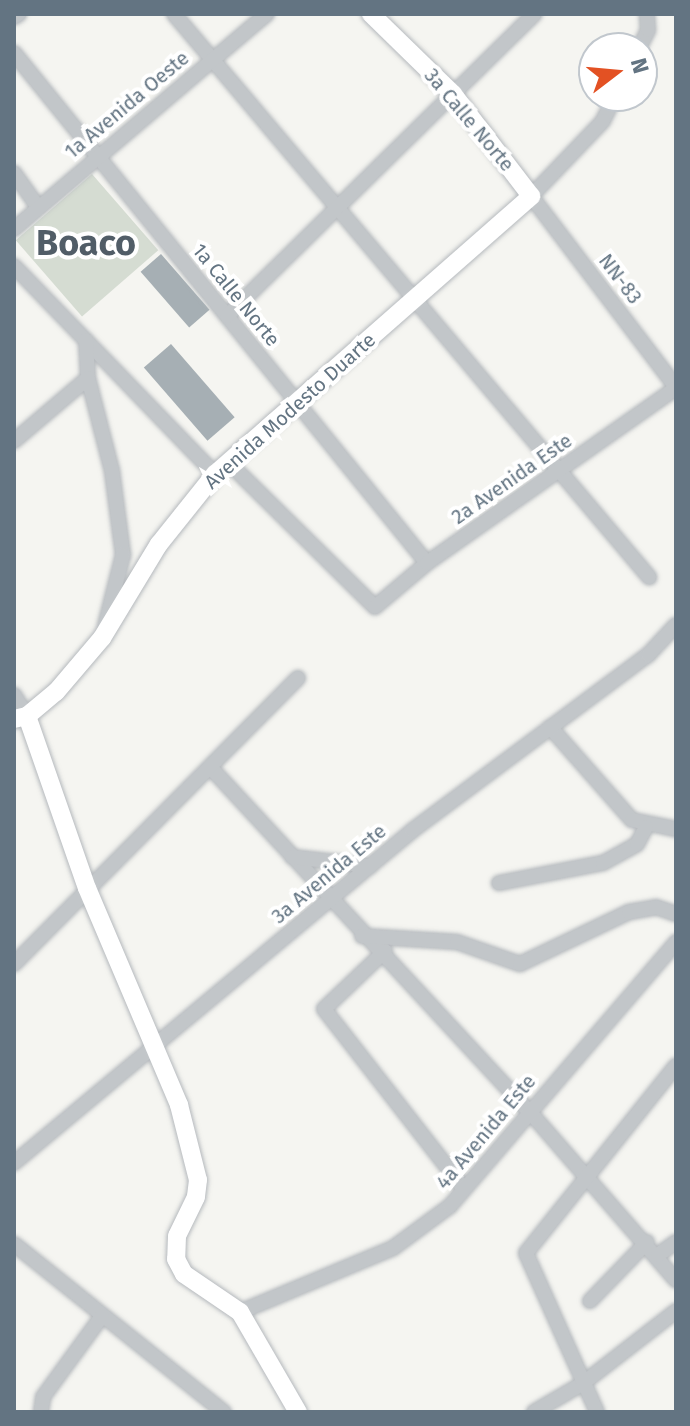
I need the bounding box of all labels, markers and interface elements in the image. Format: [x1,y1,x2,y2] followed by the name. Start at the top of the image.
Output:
[578,32,658,112] north arrow
[60,46,194,164] street label: 1a Avenida Oeste
[625,55,655,77] text: N
[419,64,519,176] street label: 3a Calle Norte
[36,222,136,266] district label: Boaco
[187,239,285,351] street label: 1a Calle Norte
[593,249,647,309] street label: NN-83
[200,328,380,494] street label: Avenida Modesto Duarte
[447,429,577,529] street label: 2a Avenida Este
[267,819,391,929] street label: 3a Avenida Este
[431,1070,541,1194] street label: 4a Avenida Este

